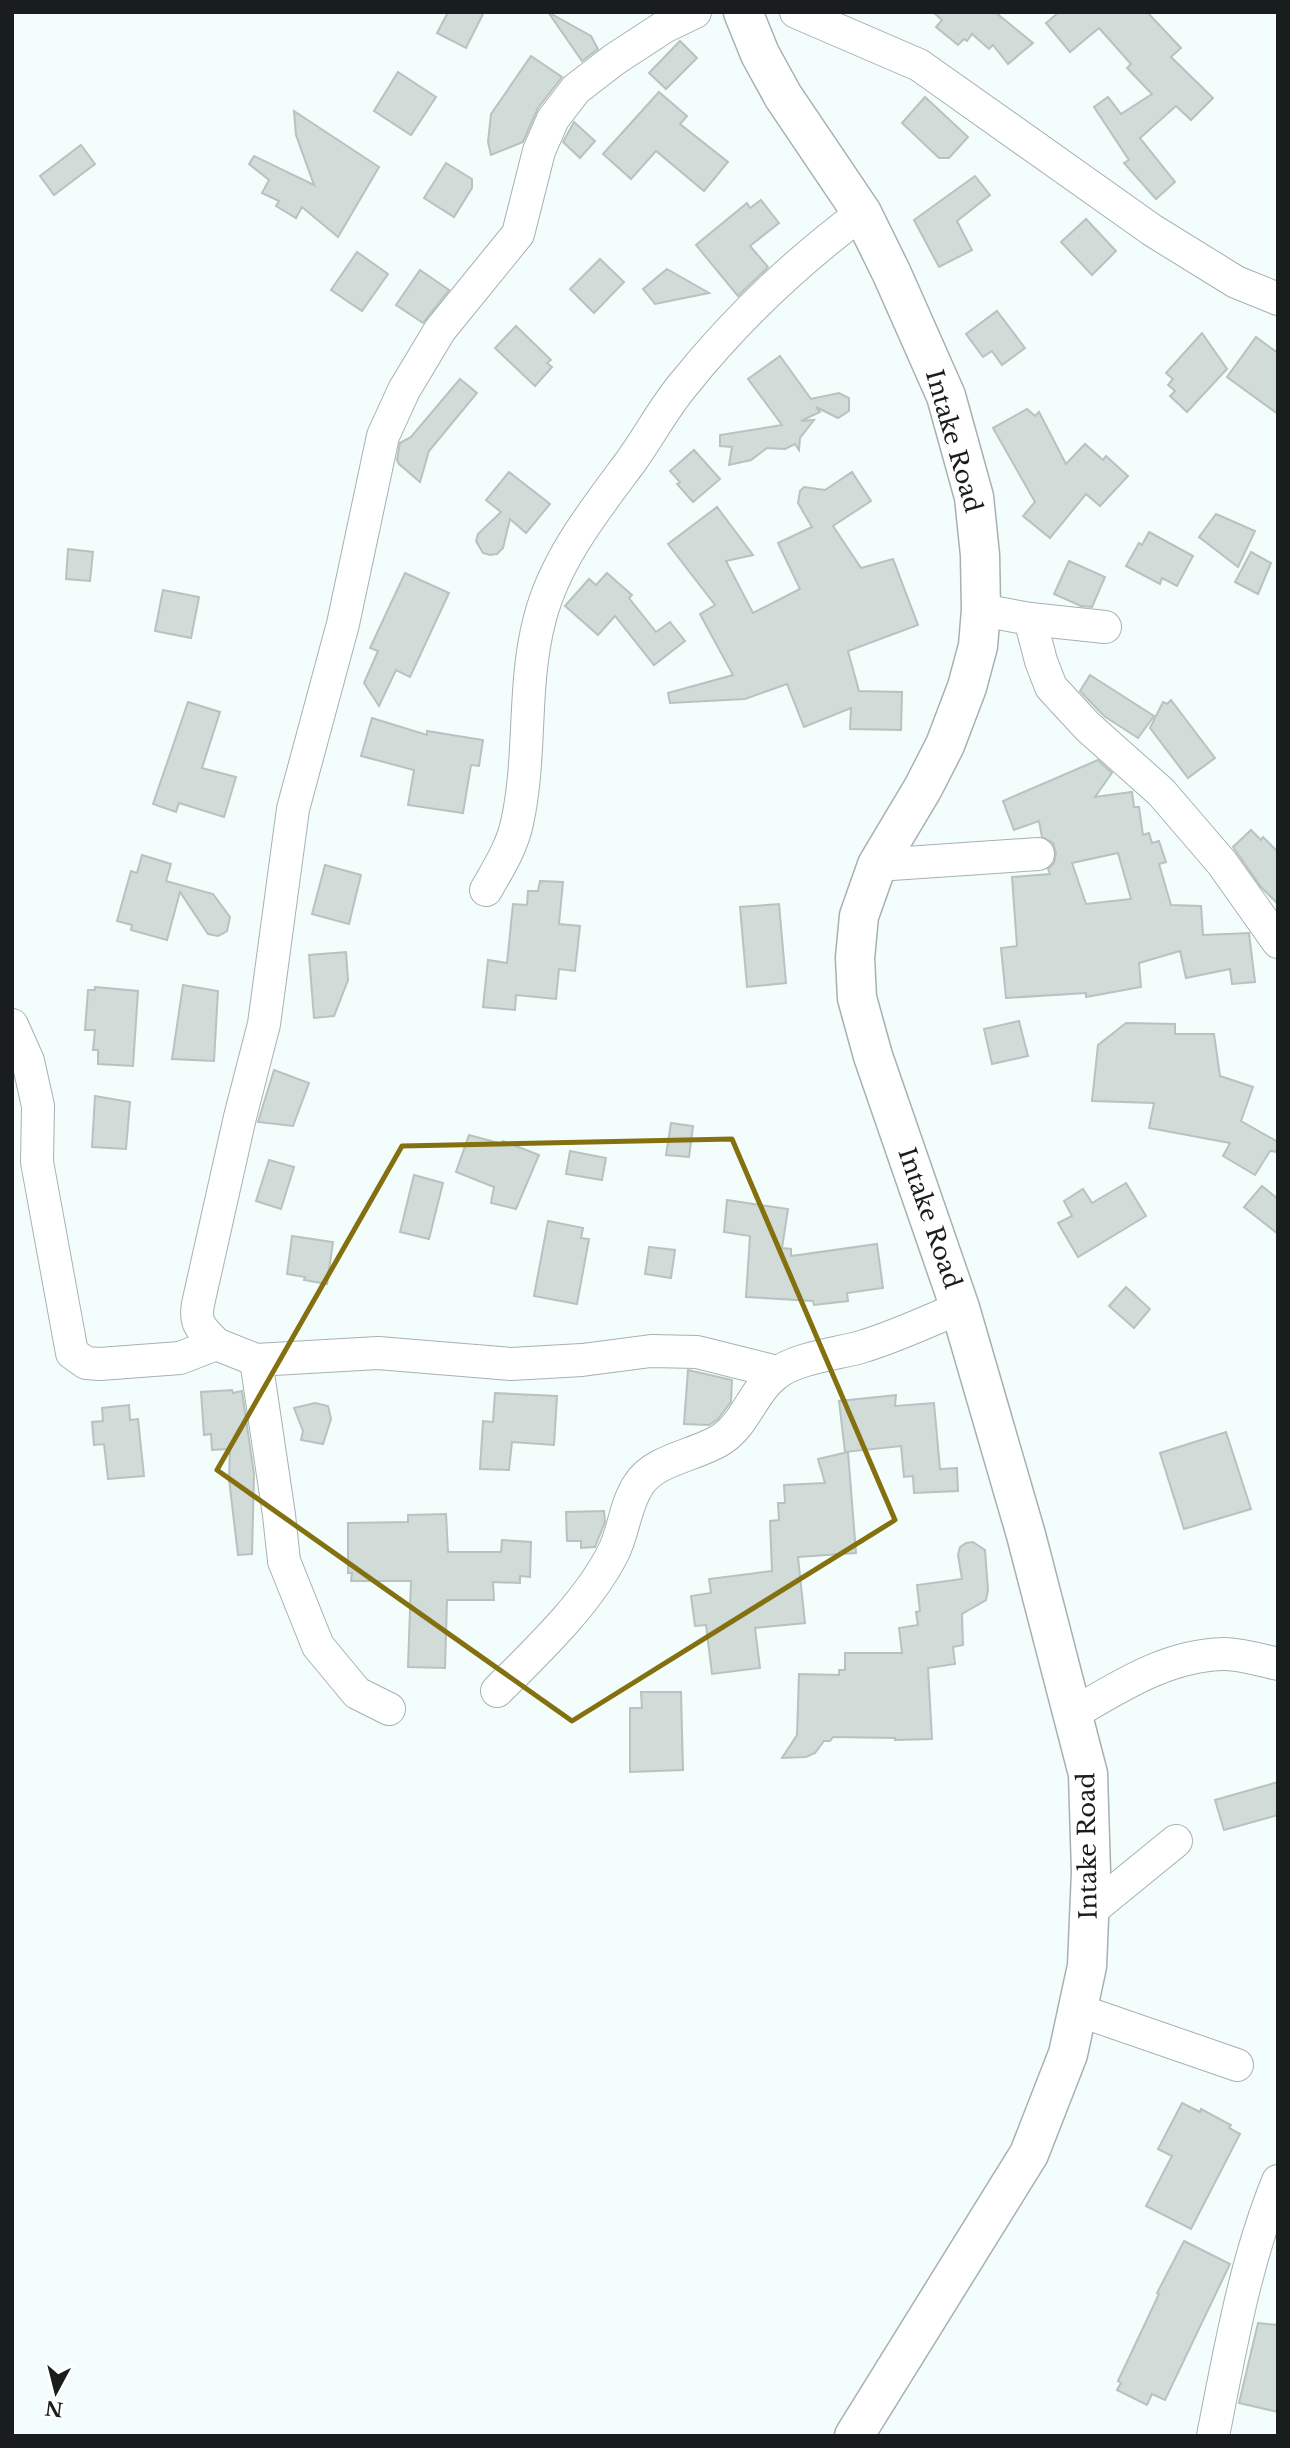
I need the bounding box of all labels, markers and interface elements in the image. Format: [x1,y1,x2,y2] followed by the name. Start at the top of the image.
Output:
[920,366,988,516] street label: Intake Road
[892,1144,968,1292] street label: Intake Road
[1071,1772,1103,1920] street label: Intake Road
[21,2357,91,2427] north arrow
[44,2396,64,2421] text: N

